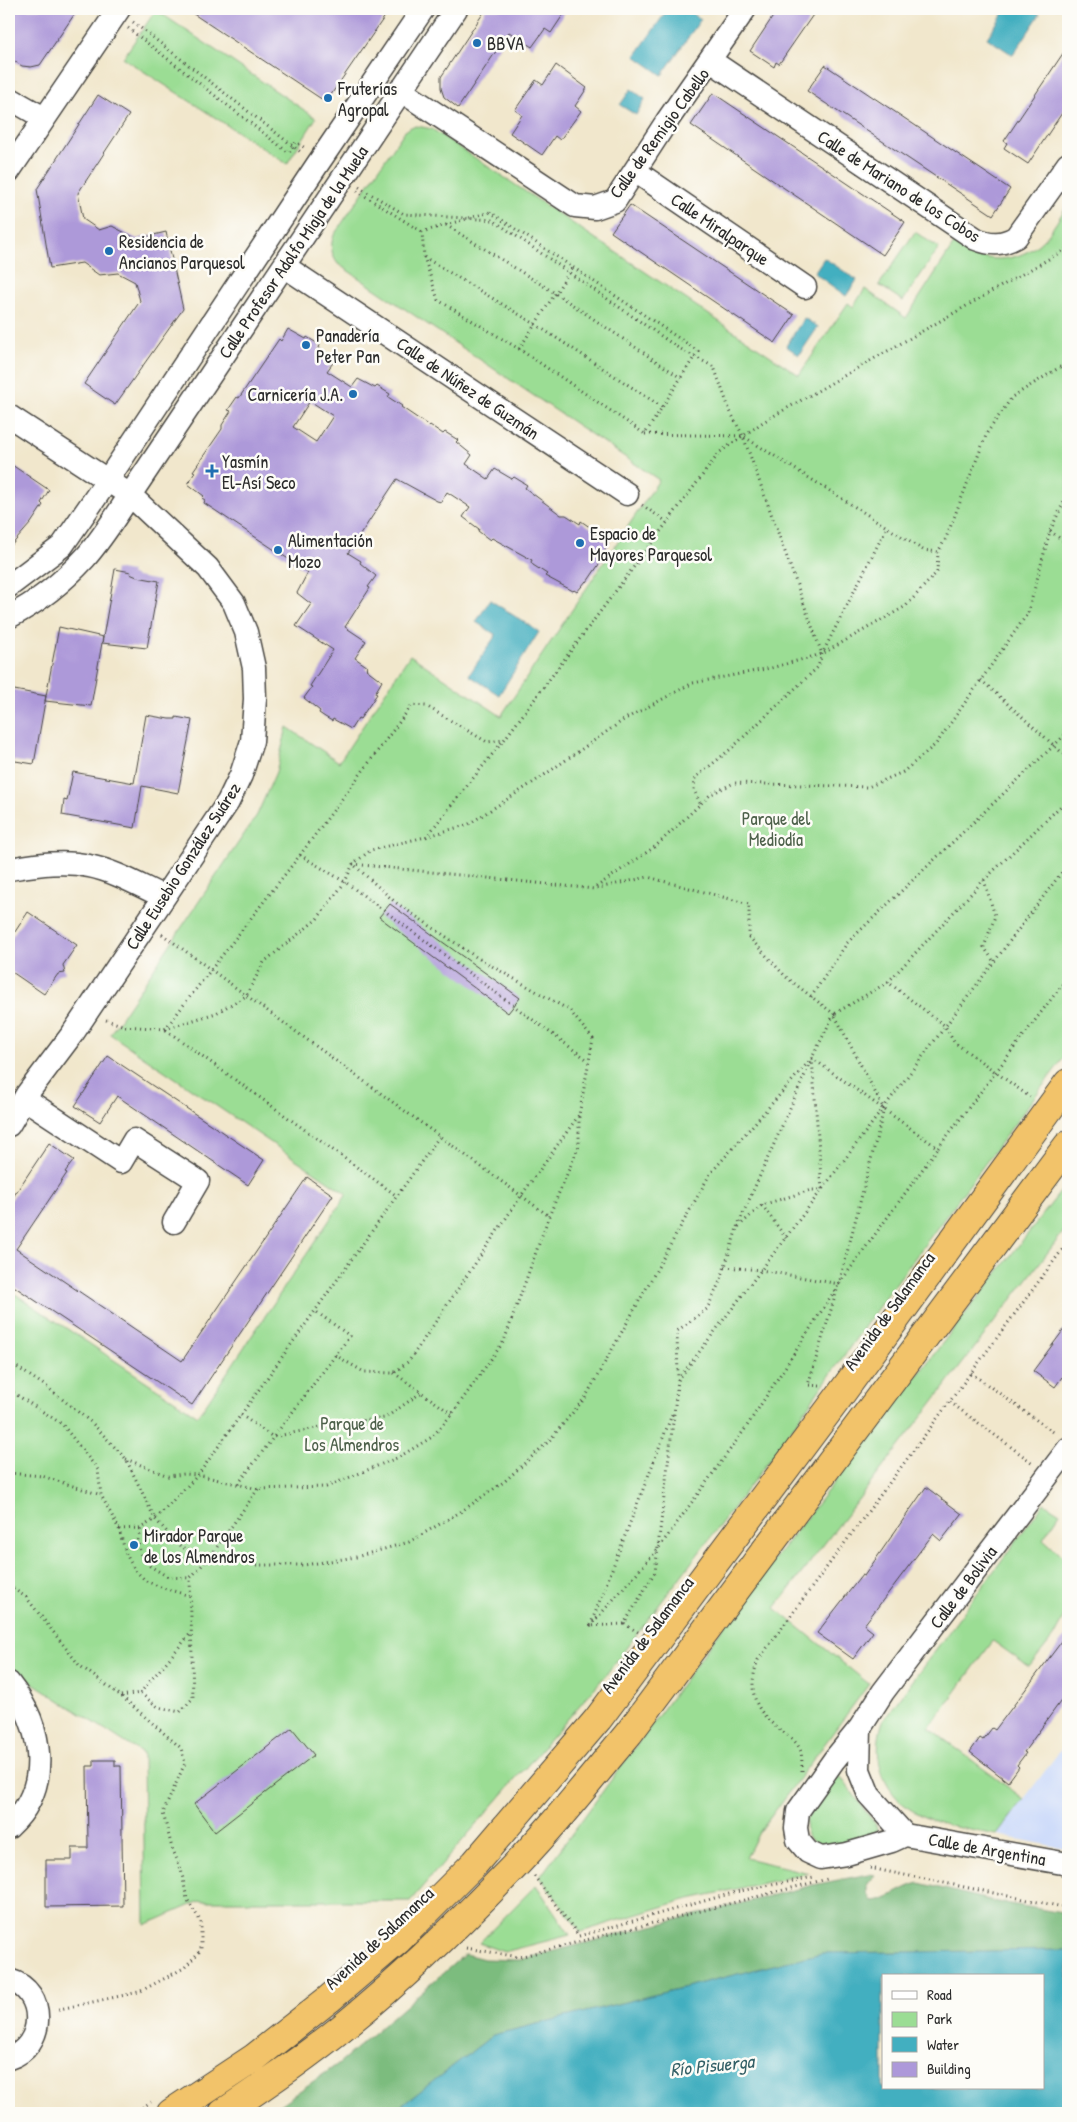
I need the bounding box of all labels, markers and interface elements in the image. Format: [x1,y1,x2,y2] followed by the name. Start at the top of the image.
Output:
[487,31,524,56] place label: BBVA
[471,37,483,49] marker: BBVA
[603,63,715,203] street label: Calle de Remigio Cabello
[337,76,397,122] place label: Fruterías Agropal
[322,92,334,104] marker: Fruterías Agropal
[813,124,985,248] street label: Calle de Mariano de los Cobos
[212,141,374,363] street label: Calle Profesor Adolfo Miaja de la Muela
[666,187,774,271] street label: Calle Miralparque
[119,229,245,275] place label: Residencia de Ancianos Parquesol
[103,245,115,257] marker: Residencia de Ancianos Parquesol
[316,323,380,369] place label: Panadería Peter Pan
[392,331,544,445] street label: Calle de Núñez de Guzmán
[300,339,312,351] marker: Panadería Peter Pan
[248,382,343,407] place label: Carnicería J.A.
[347,388,359,400] marker: Carnicería J.A.
[222,449,296,495] place label: Yasmín El-Así Seco
[206,465,218,477] marker: Yasmín El-Así Seco
[590,521,712,567] place label: Espacio de Mayores Parquesol
[288,528,373,574] place label: Alimentación Mozo
[574,537,586,549] marker: Espacio de Mayores Parquesol
[272,544,284,556] marker: Alimentación Mozo
[119,777,247,955] street label: Calle Eusebio González Suárez
[742,806,810,852] park label: Parque del Mediodía
[838,1247,940,1375] street label: Avenida de Salamanca
[305,1411,399,1457] park label: Parque de Los Almendros
[144,1523,255,1569] place label: Mirador Parque de los Almendros
[128,1539,140,1551] marker: Mirador Parque de los Almendros
[924,1540,1002,1634] street label: Calle de Bolivia
[595,1571,699,1699] street label: Avenida de Salamanca
[926,1826,1048,1872] street label: Calle de Argentina
[319,1881,439,1995] street label: Avenida de Salamanca
[882,1974,1044,2090] legend
[927,1984,952,2005] text: Road
[927,2008,952,2029] text: Park
[927,2034,959,2055] text: Water
[669,2047,758,2082] water label: Río Pisuerga
[927,2058,971,2079] text: Building

